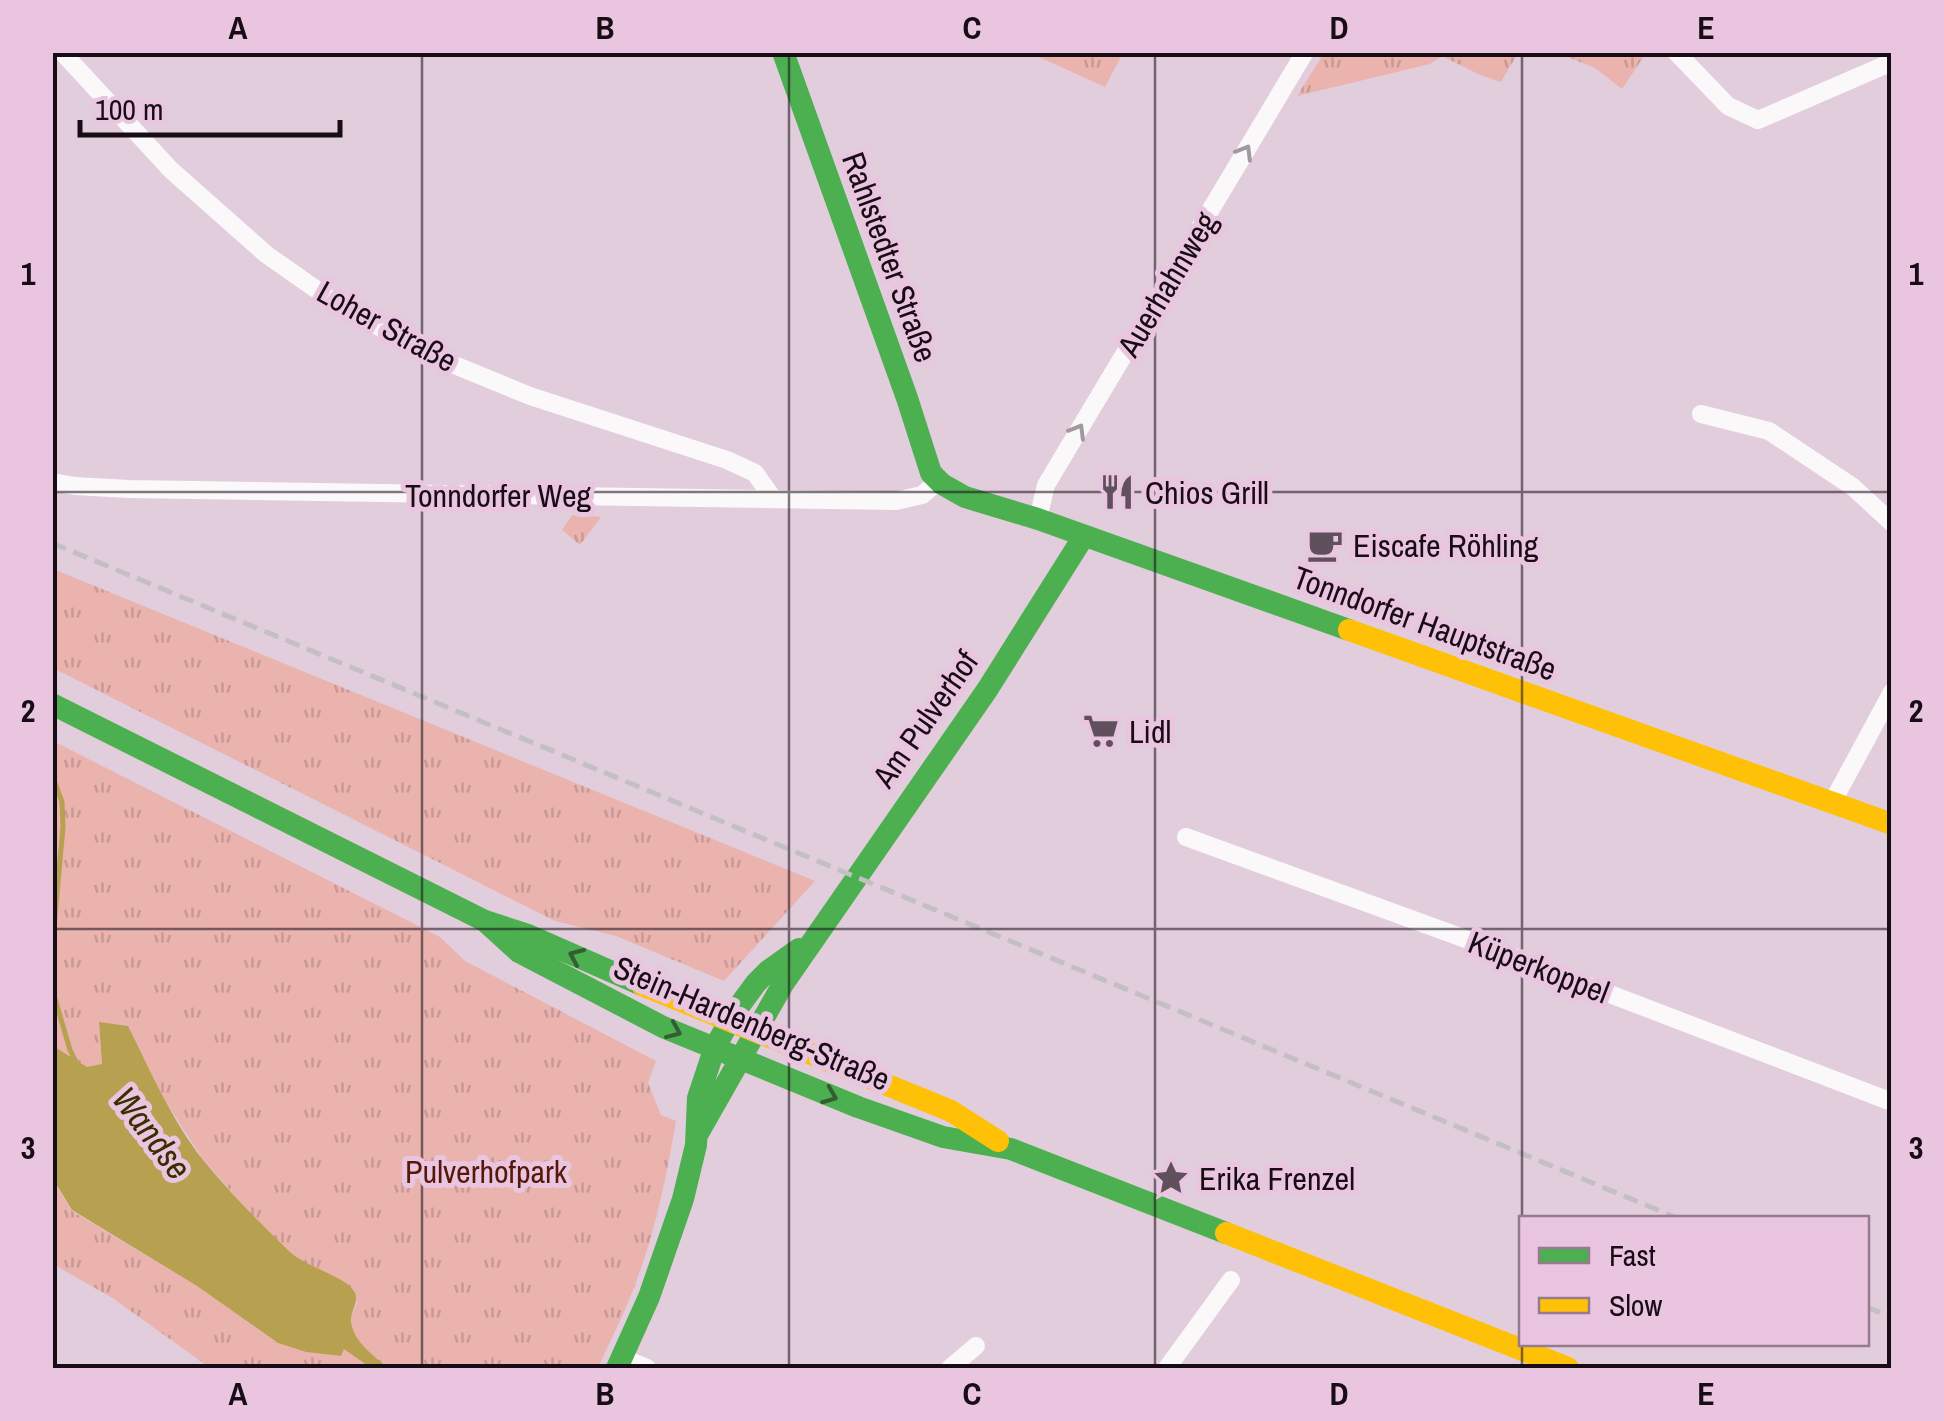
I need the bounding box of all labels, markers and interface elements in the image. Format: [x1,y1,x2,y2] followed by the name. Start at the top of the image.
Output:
[229,6,248,49] text: A
[596,6,614,49] text: B
[963,6,981,49] text: C
[1330,6,1348,49] text: D
[1697,6,1715,49] text: E
[80,75,340,137] scale bar
[95,89,163,129] text: 100 m
[1233,145,1252,163] one-way arrow
[832,146,948,368] street label: Rahlstedter Straße
[1106,203,1227,365] street label: Auerhahnweg
[21,252,36,295] text: 1
[1909,252,1924,295] text: 1
[310,270,464,382] street label: Loher Straße
[1066,424,1085,442] one-way arrow
[1145,471,1269,514] place label: Chios Grill
[1098,473,1136,511] restaurant icon: Chios Grill
[405,474,592,517] street label: Tonndorfer Weg
[1353,524,1539,567] place label: Eiscafe Röhling
[1306,526,1344,564] cafe icon: Eiscafe Röhling
[1287,555,1563,691] street label: Tonndorfer Hauptstraße
[862,642,988,797] street label: Am Pulverhof
[21,689,35,732] text: 2
[1909,689,1923,732] text: 2
[1129,710,1171,753] place label: Lidl
[1082,712,1120,750] supermarket icon: Lidl
[1463,921,1615,1013] street label: Küperkoppel
[607,945,897,1101] street label: Stein-Hardenberg-Straße
[568,948,586,968] one-way arrow
[664,1019,682,1039] one-way arrow
[102,1077,202,1189] water label: Wandse
[820,1084,838,1104] one-way arrow
[21,1126,35,1169] text: 3
[1909,1126,1923,1169] text: 3
[405,1150,568,1193] park label: Pulverhofpark
[1199,1157,1355,1200] place label: Erika Frenzel
[1152,1159,1190,1197] place icon: Erika Frenzel
[1519,1216,1869,1346] legend
[1609,1235,1656,1275] text: Fast
[1609,1285,1663,1325] text: Slow
[229,1372,248,1415] text: A
[596,1372,614,1415] text: B
[963,1372,981,1415] text: C
[1330,1372,1348,1415] text: D
[1697,1372,1715,1415] text: E

